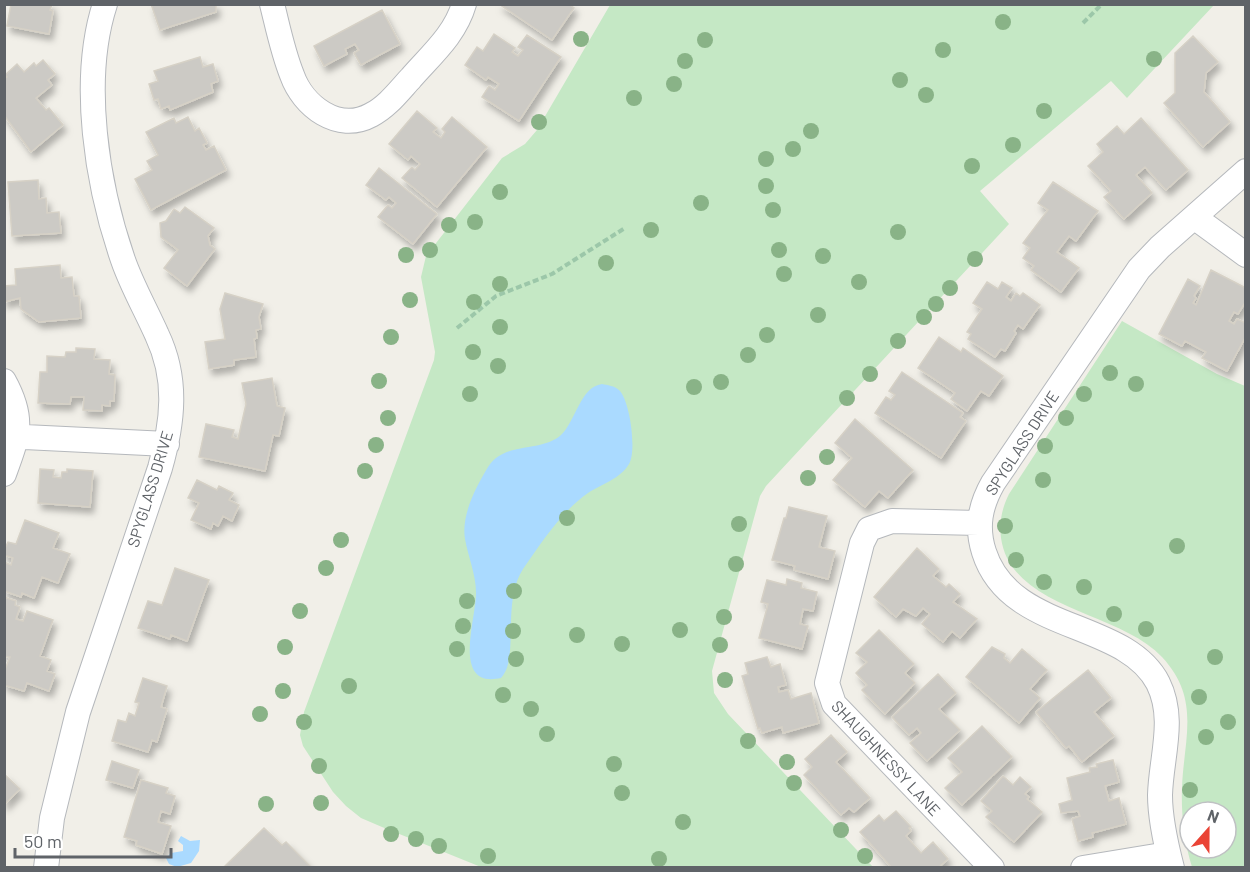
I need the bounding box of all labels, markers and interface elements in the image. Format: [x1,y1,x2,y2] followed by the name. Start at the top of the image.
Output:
[981,387,1062,498] street label: SPYGLASS DRIVE
[123,428,176,549] street label: SPYGLASS DRIVE
[828,696,945,819] street label: SHAUGHNESSY LANE
[1178,800,1238,860] north arrow
[1205,805,1222,826] text: N
[15,821,171,859] scale bar
[24,830,62,852] text: 50 m

